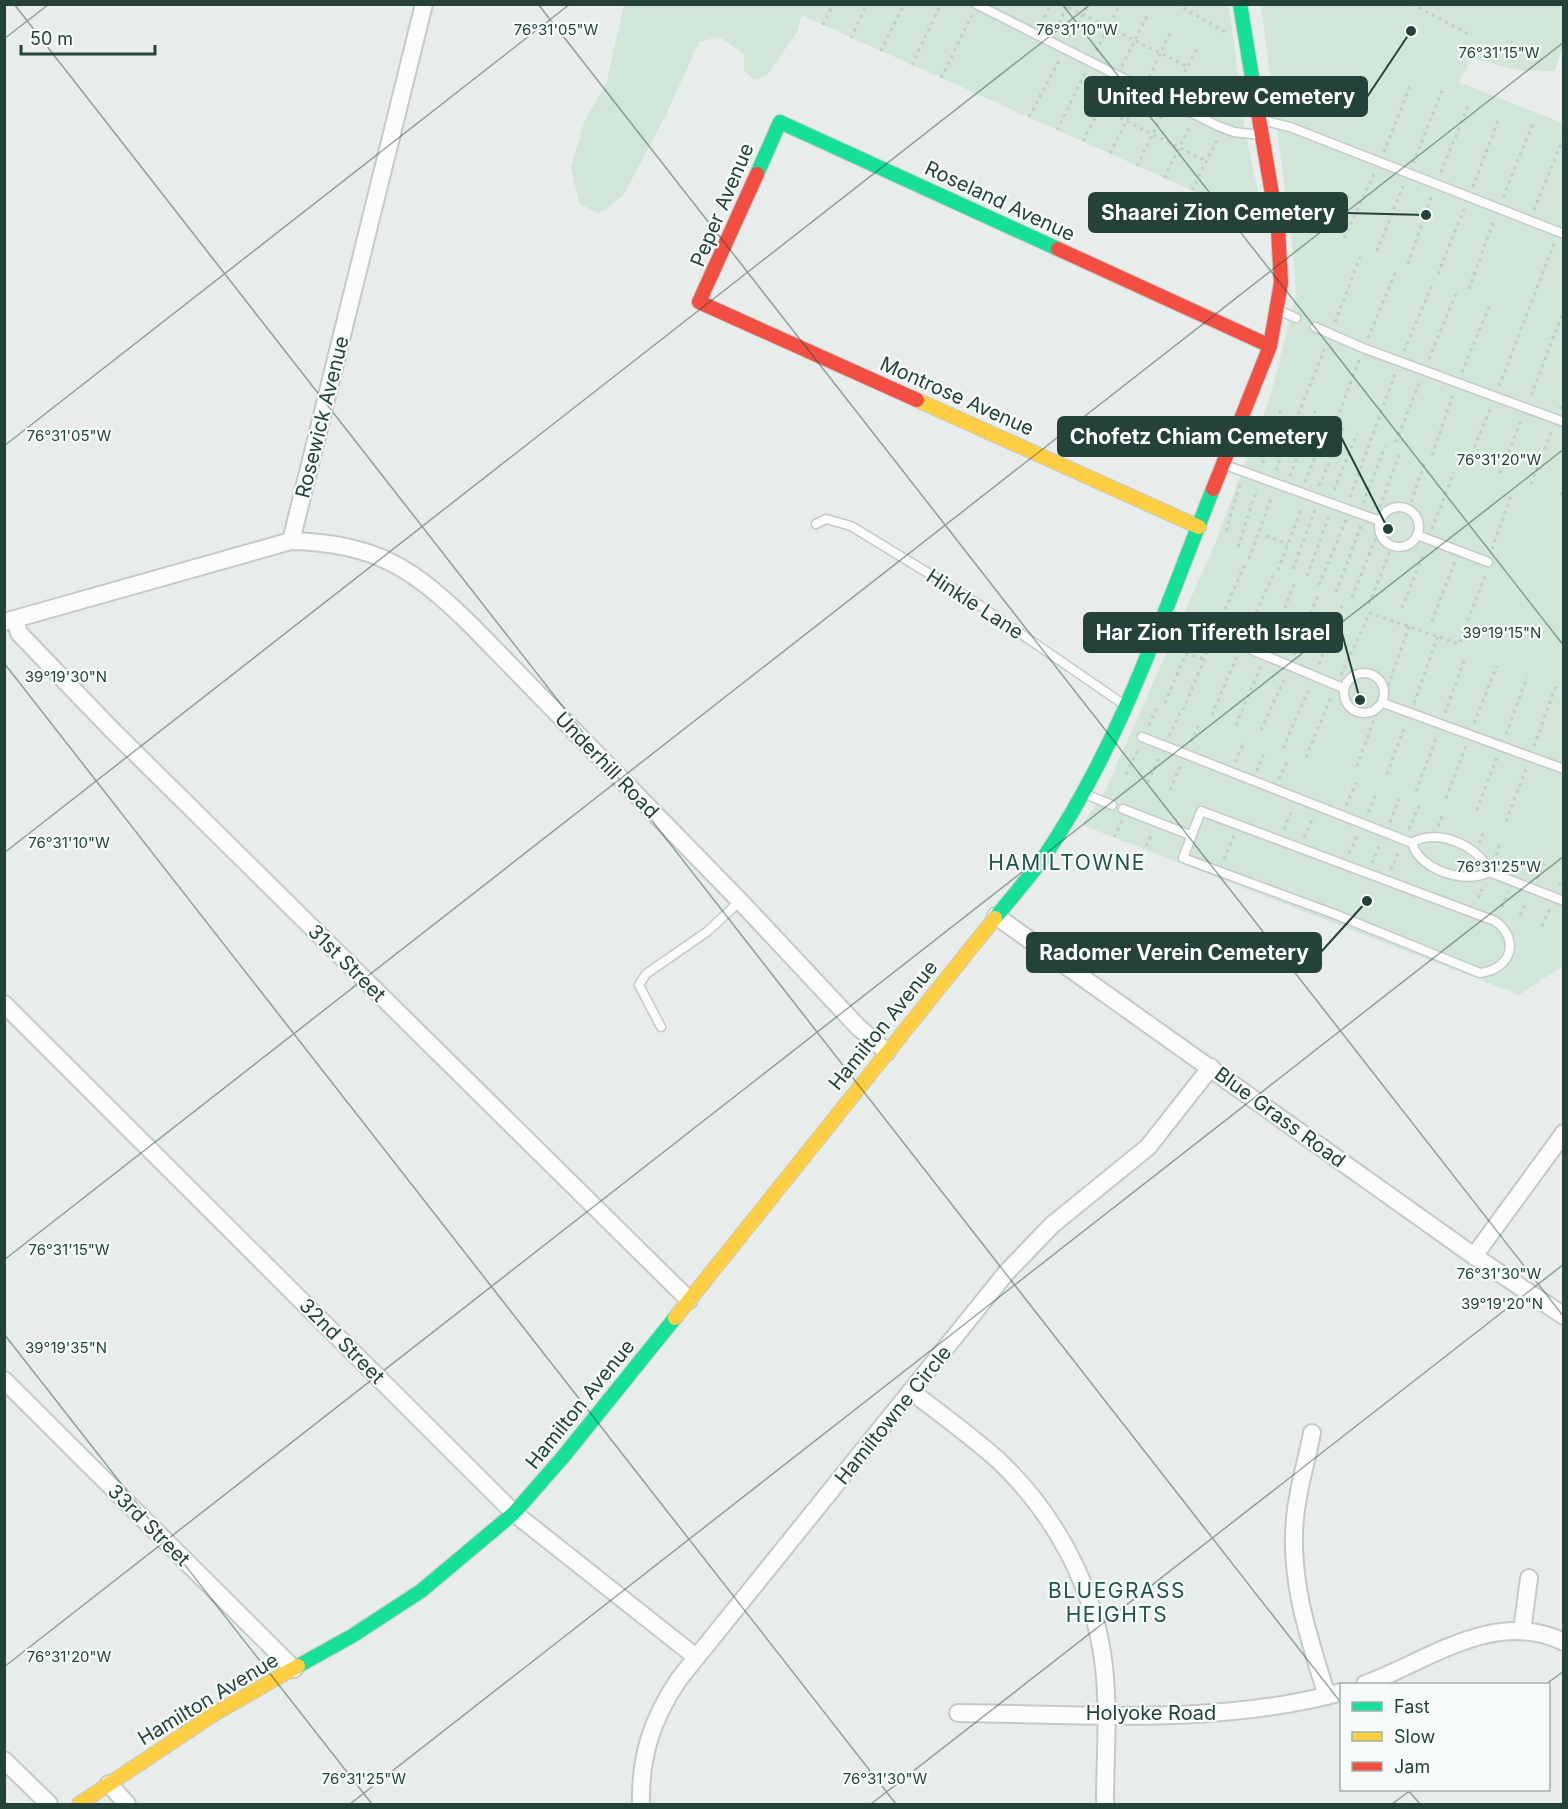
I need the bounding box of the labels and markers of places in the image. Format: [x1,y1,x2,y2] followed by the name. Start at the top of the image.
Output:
[1085,77,1367,116] callout: United Hebrew Cemetery
[1089,193,1347,232] callout: Shaarei Zion Cemetery
[1058,417,1341,456] callout: Chofetz Chiam Cemetery
[1084,613,1342,652] callout: Har Zion Tifereth Israel
[1027,933,1321,972] callout: Radomer Verein Cemetery

